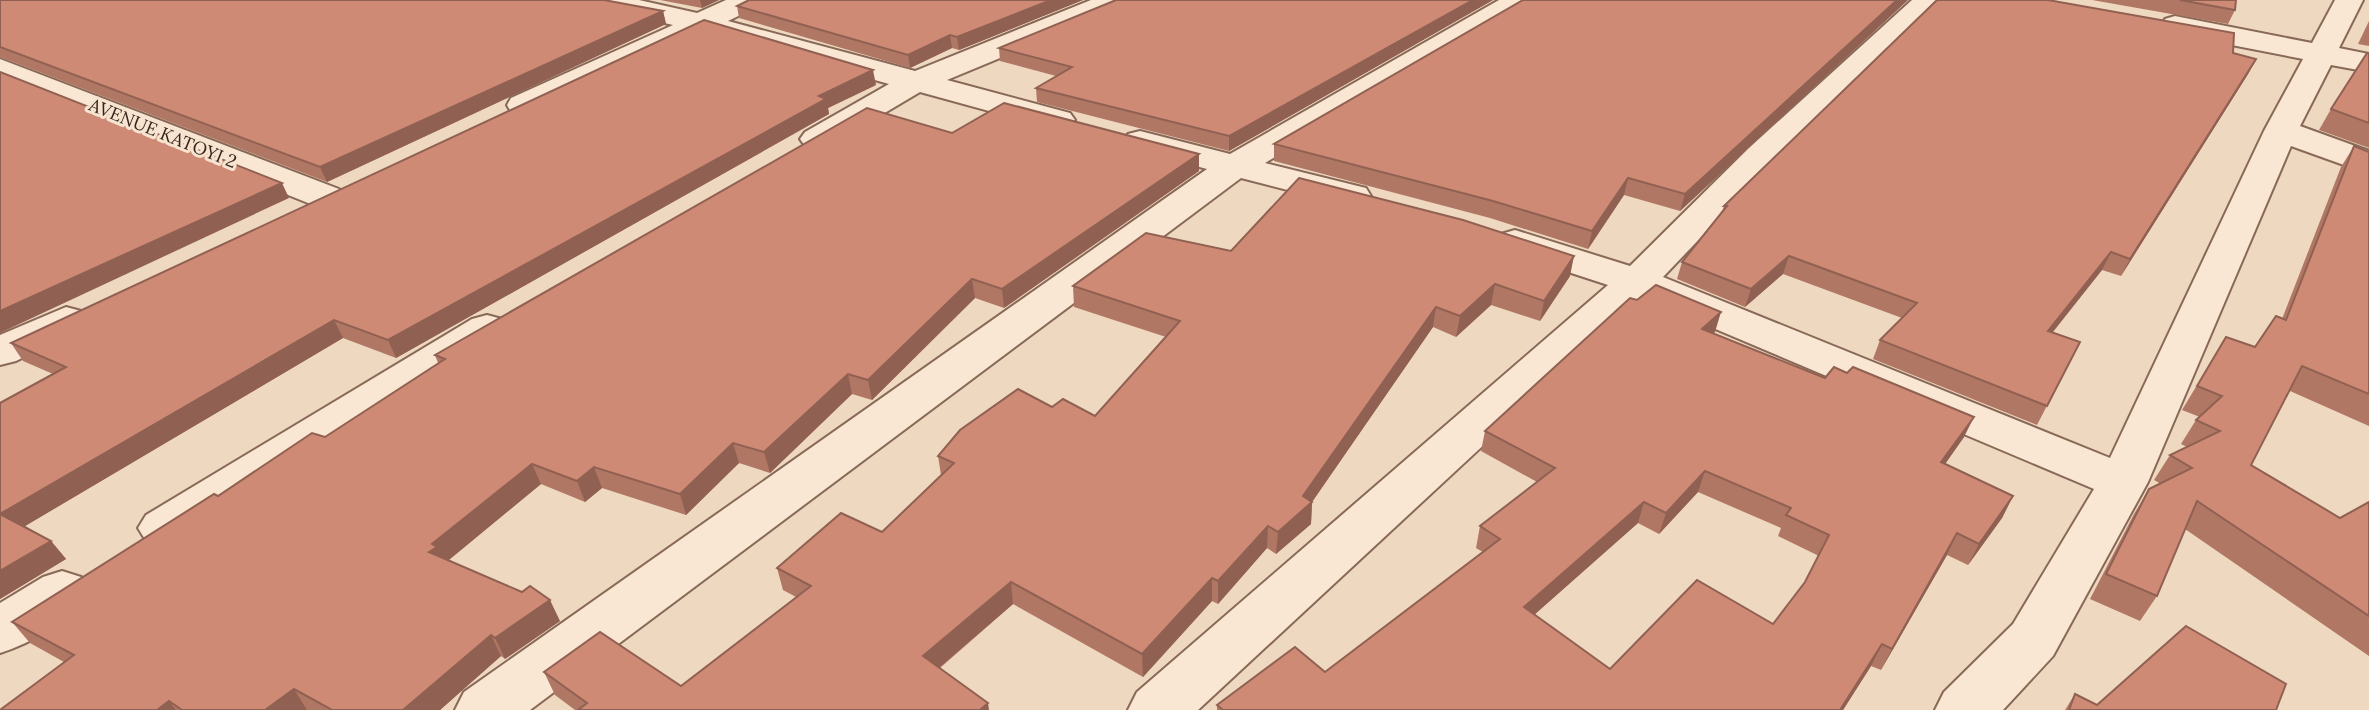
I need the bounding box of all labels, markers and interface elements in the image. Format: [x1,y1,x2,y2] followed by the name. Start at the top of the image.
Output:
[85,93,240,173] street label: AVENUE KATOYI 2

